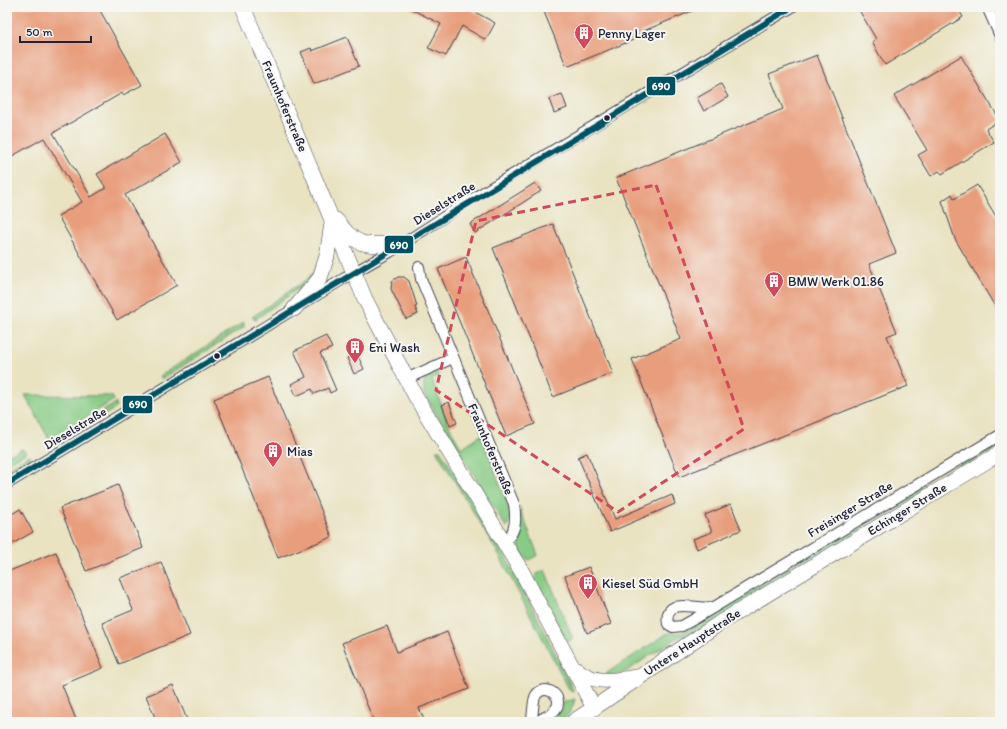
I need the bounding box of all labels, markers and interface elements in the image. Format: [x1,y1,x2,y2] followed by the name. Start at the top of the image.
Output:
[20,18,91,44] scale bar
[573,22,595,50] building icon: Penny Lager
[26,25,52,39] text: 50 m
[598,26,665,41] place label: Penny Lager
[259,58,311,154] street label: Fraunhoferstraße
[646,76,676,96] line badge: 690
[652,80,670,93] text: 690
[602,113,612,123] unlabelled marker
[410,178,478,228] street label: Dieselstraße
[384,235,414,254] line badge: 690
[390,239,408,252] text: 690
[763,270,785,298] building icon: BMW Werk 01.86
[788,274,884,289] place label: BMW Werk 01.86
[344,336,366,364] building icon: Eni Wash
[369,340,420,355] place label: Eni Wash
[212,351,222,361] unlabelled marker
[122,395,153,414] line badge: 690
[129,398,147,411] text: 690
[465,401,517,497] street label: Fraunhoferstraße
[41,403,109,453] street label: Dieselstraße
[262,440,284,468] building icon: Mias
[287,444,313,459] place label: Mias
[805,478,895,540] street label: Freisinger Straße
[865,480,949,538] street label: Echinger Straße
[577,572,599,600] building icon: Kiesel Süd GmbH
[602,576,699,591] place label: Kiesel Süd GmbH
[641,605,743,679] street label: Untere Hauptstraße

